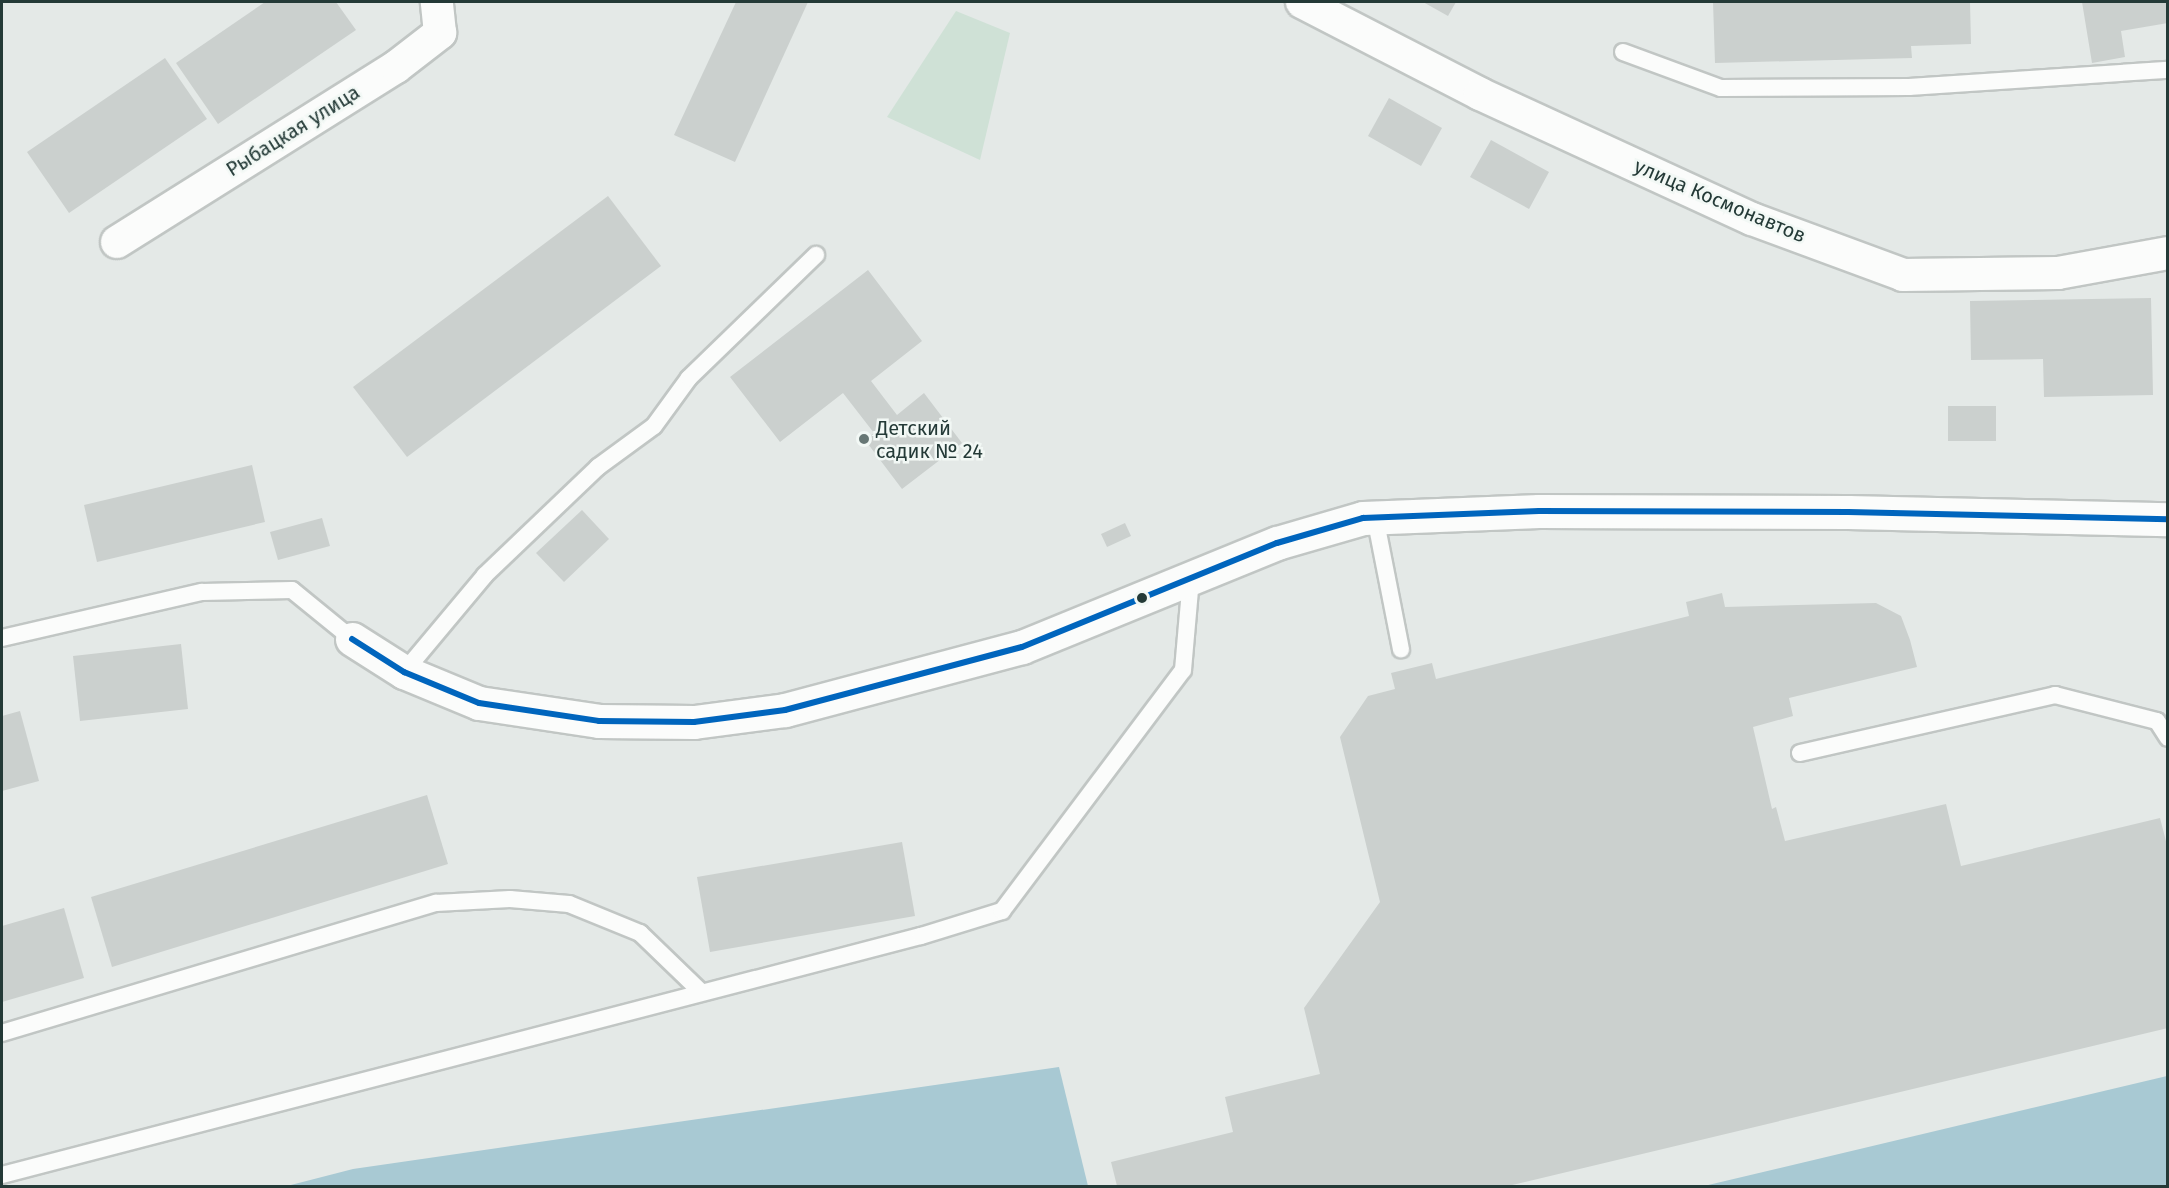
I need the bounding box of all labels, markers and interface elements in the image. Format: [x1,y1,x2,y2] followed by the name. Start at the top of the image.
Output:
[222,80,364,182] street label: Рыбацкая улица
[1631,154,1809,248] street label: улица Космонавтов
[876,416,983,463] place label: Детский садик № 24
[857,432,871,446] marker: Детский садик № 24
[1136,592,1148,604] unlabelled marker

